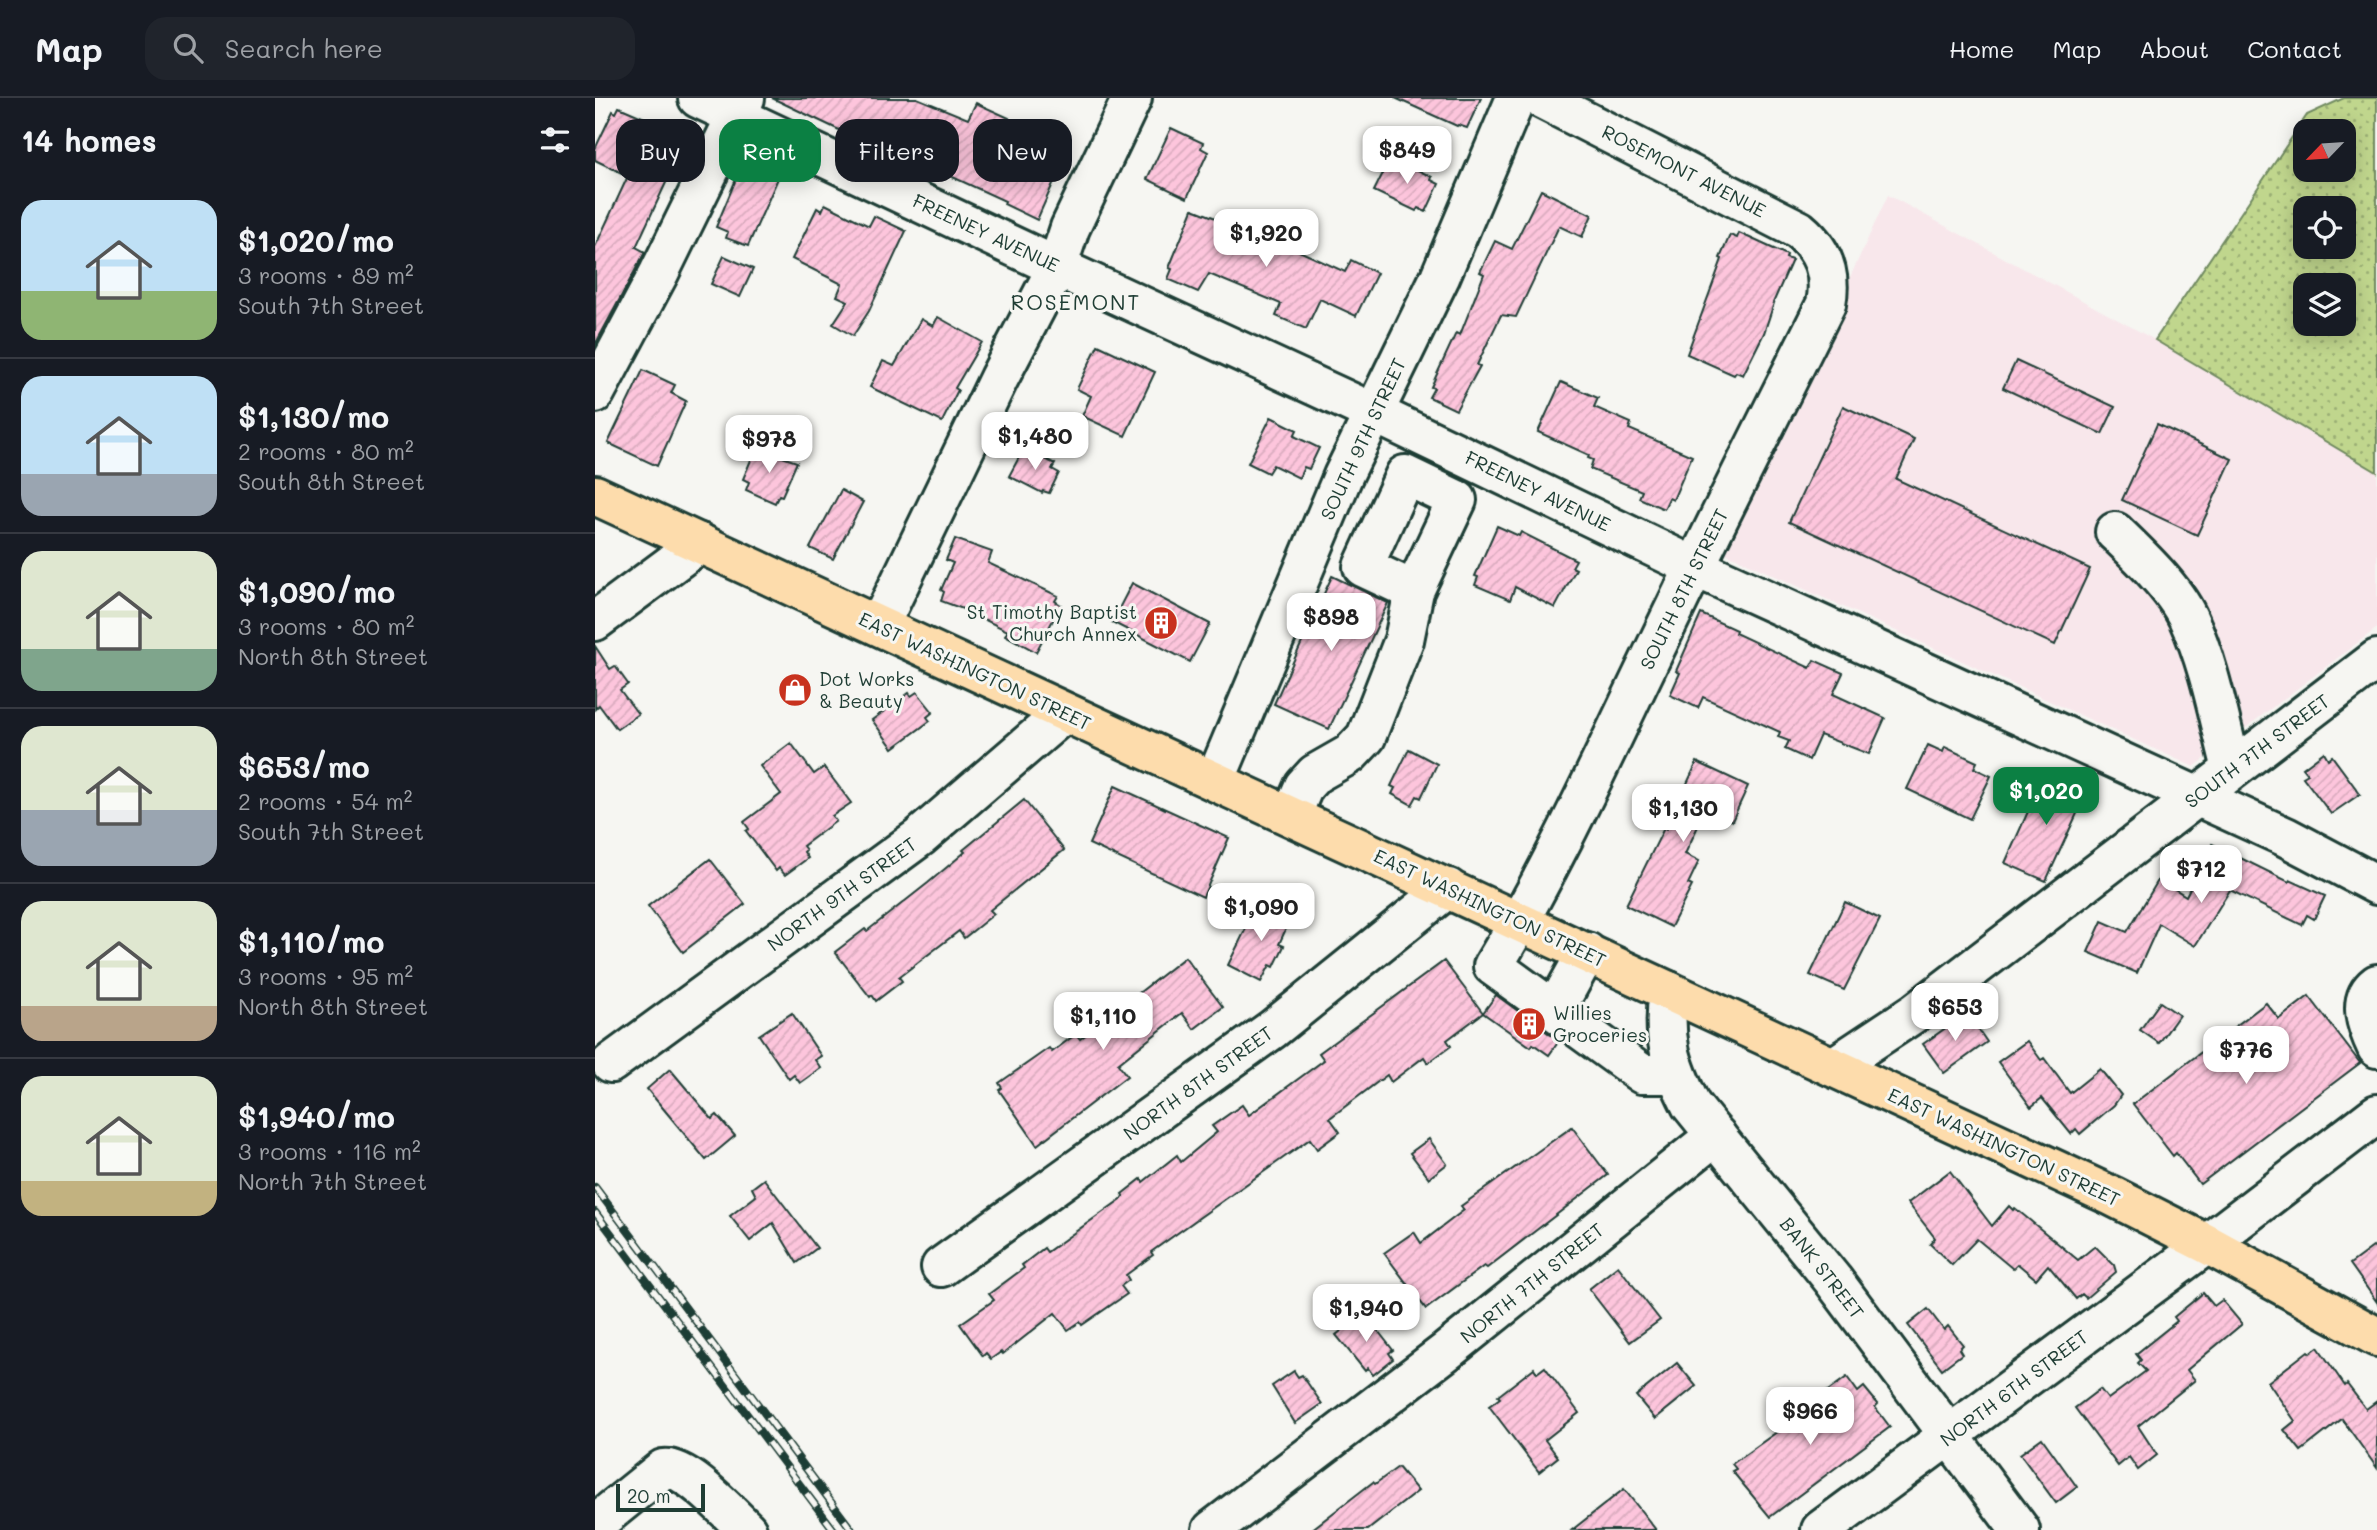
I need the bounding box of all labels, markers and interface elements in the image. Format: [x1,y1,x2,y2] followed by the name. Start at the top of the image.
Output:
[145,17,635,80] search box
[35,27,103,70] text: Map
[169,29,207,67] icon: search
[225,31,383,65] text: Search here
[1949,33,2014,64] text: Home
[2052,33,2101,64] text: Map
[2139,33,2209,64] text: About
[2247,33,2342,64] text: Contact
[1598,118,1770,223] street label: ROSEMONT AVENUE
[616,119,705,182] chip: Buy
[719,119,821,182] chip: Rent
[835,119,959,182] chip: Filters
[973,119,1072,182] chip: New
[2293,119,2355,182] north arrow
[2293,119,2356,336] map controls
[21,120,157,160] text: 14 homes
[536,121,574,159] icon: filters
[1366,126,1448,186] pin: $849
[1379,134,1435,164] text: $849
[909,188,1064,278] street label: FREENEY AVENUE
[2293,196,2356,259] button: locate
[1209,209,1323,269] pin: $1,920
[1230,217,1302,247] text: $1,920
[238,220,394,260] text: $1,020/mo
[77,228,161,312] icon: home
[238,260,414,290] text: 3 rooms · 89 m²
[2293,273,2356,336] button: layers
[1011,288,1141,315] district label: ROSEMONT
[238,290,424,320] text: South 7th Street
[1314,354,1411,524] street label: SOUTH 9TH STREET
[238,396,389,436] text: $1,130/mo
[77,404,161,488] icon: home
[978,412,1092,472] pin: $1,480
[728,416,810,475] pin: $978
[997,420,1073,450] text: $1,480
[741,423,797,453] text: $978
[238,436,414,466] text: 2 rooms · 80 m²
[1461,444,1615,537] street label: FREENEY AVENUE
[238,466,425,496] text: South 8th Street
[1634,504,1733,673] street label: SOUTH 8TH STREET
[238,571,395,611] text: $1,090/mo
[77,579,161,663] icon: home
[1290,594,1372,653] pin: $898
[967,599,1137,646] place label: St Timothy Baptist Church Annex
[1303,601,1359,631] text: $898
[1142,604,1180,642] building icon: St Timothy Baptist Church Annex
[855,606,1095,735] street label: EAST WASHINGTON STREET
[238,611,414,641] text: 3 rooms · 80 m²
[238,641,428,671] text: North 8th Street
[819,666,915,713] place label: Dot Works & Beauty
[776,671,814,709] shop icon: Dot Works & Beauty
[2179,688,2334,813] street label: SOUTH 7TH STREET
[238,746,370,786] text: $653/mo
[77,754,161,838] icon: home
[1989,768,2103,827] pin: $1,020
[2009,775,2083,805] text: $1,020
[1626,784,1740,844] pin: $1,130
[238,786,413,816] text: 2 rooms · 54 m²
[1648,792,1718,822] text: $1,130
[238,816,424,846] text: South 7th Street
[762,831,921,956] street label: NORTH 9TH STREET
[1370,843,1610,972] street label: EAST WASHINGTON STREET
[2160,846,2242,905] pin: $712
[2176,853,2226,883] text: $712
[1204,884,1318,943] pin: $1,090
[1224,891,1298,921] text: $1,090
[238,921,384,961] text: $1,110/mo
[77,929,161,1013] icon: home
[238,961,413,991] text: 3 rooms · 95 m²
[1914,984,1996,1043] pin: $653
[238,991,428,1021] text: North 8th Street
[1927,991,1983,1021] text: $653
[1046,992,1160,1052] pin: $1,110
[1070,1000,1136,1030] text: $1,110
[1553,1000,1647,1047] place label: Willies Groceries
[1510,1005,1548,1043] building icon: Willies Groceries
[1118,1020,1277,1145] street label: NORTH 8TH STREET
[2205,1026,2287,1086] pin: $776
[2219,1034,2273,1064] text: $776
[1884,1082,2124,1211] street label: EAST WASHINGTON STREET
[238,1096,395,1136] text: $1,940/mo
[77,1104,161,1188] icon: home
[238,1136,421,1166] text: 3 rooms · 116 m²
[238,1166,427,1196] text: North 7th Street
[1775,1212,1870,1324] street label: BANK STREET
[1455,1217,1609,1348] street label: NORTH 7TH STREET
[1309,1284,1423,1344] pin: $1,940
[1329,1292,1403,1322] text: $1,940
[1935,1324,2093,1451] street label: NORTH 6TH STREET
[1769,1388,1851,1447] pin: $966
[1782,1395,1838,1425] text: $966
[616,1481,705,1513] scale bar
[627,1483,671,1508] text: 20 m

